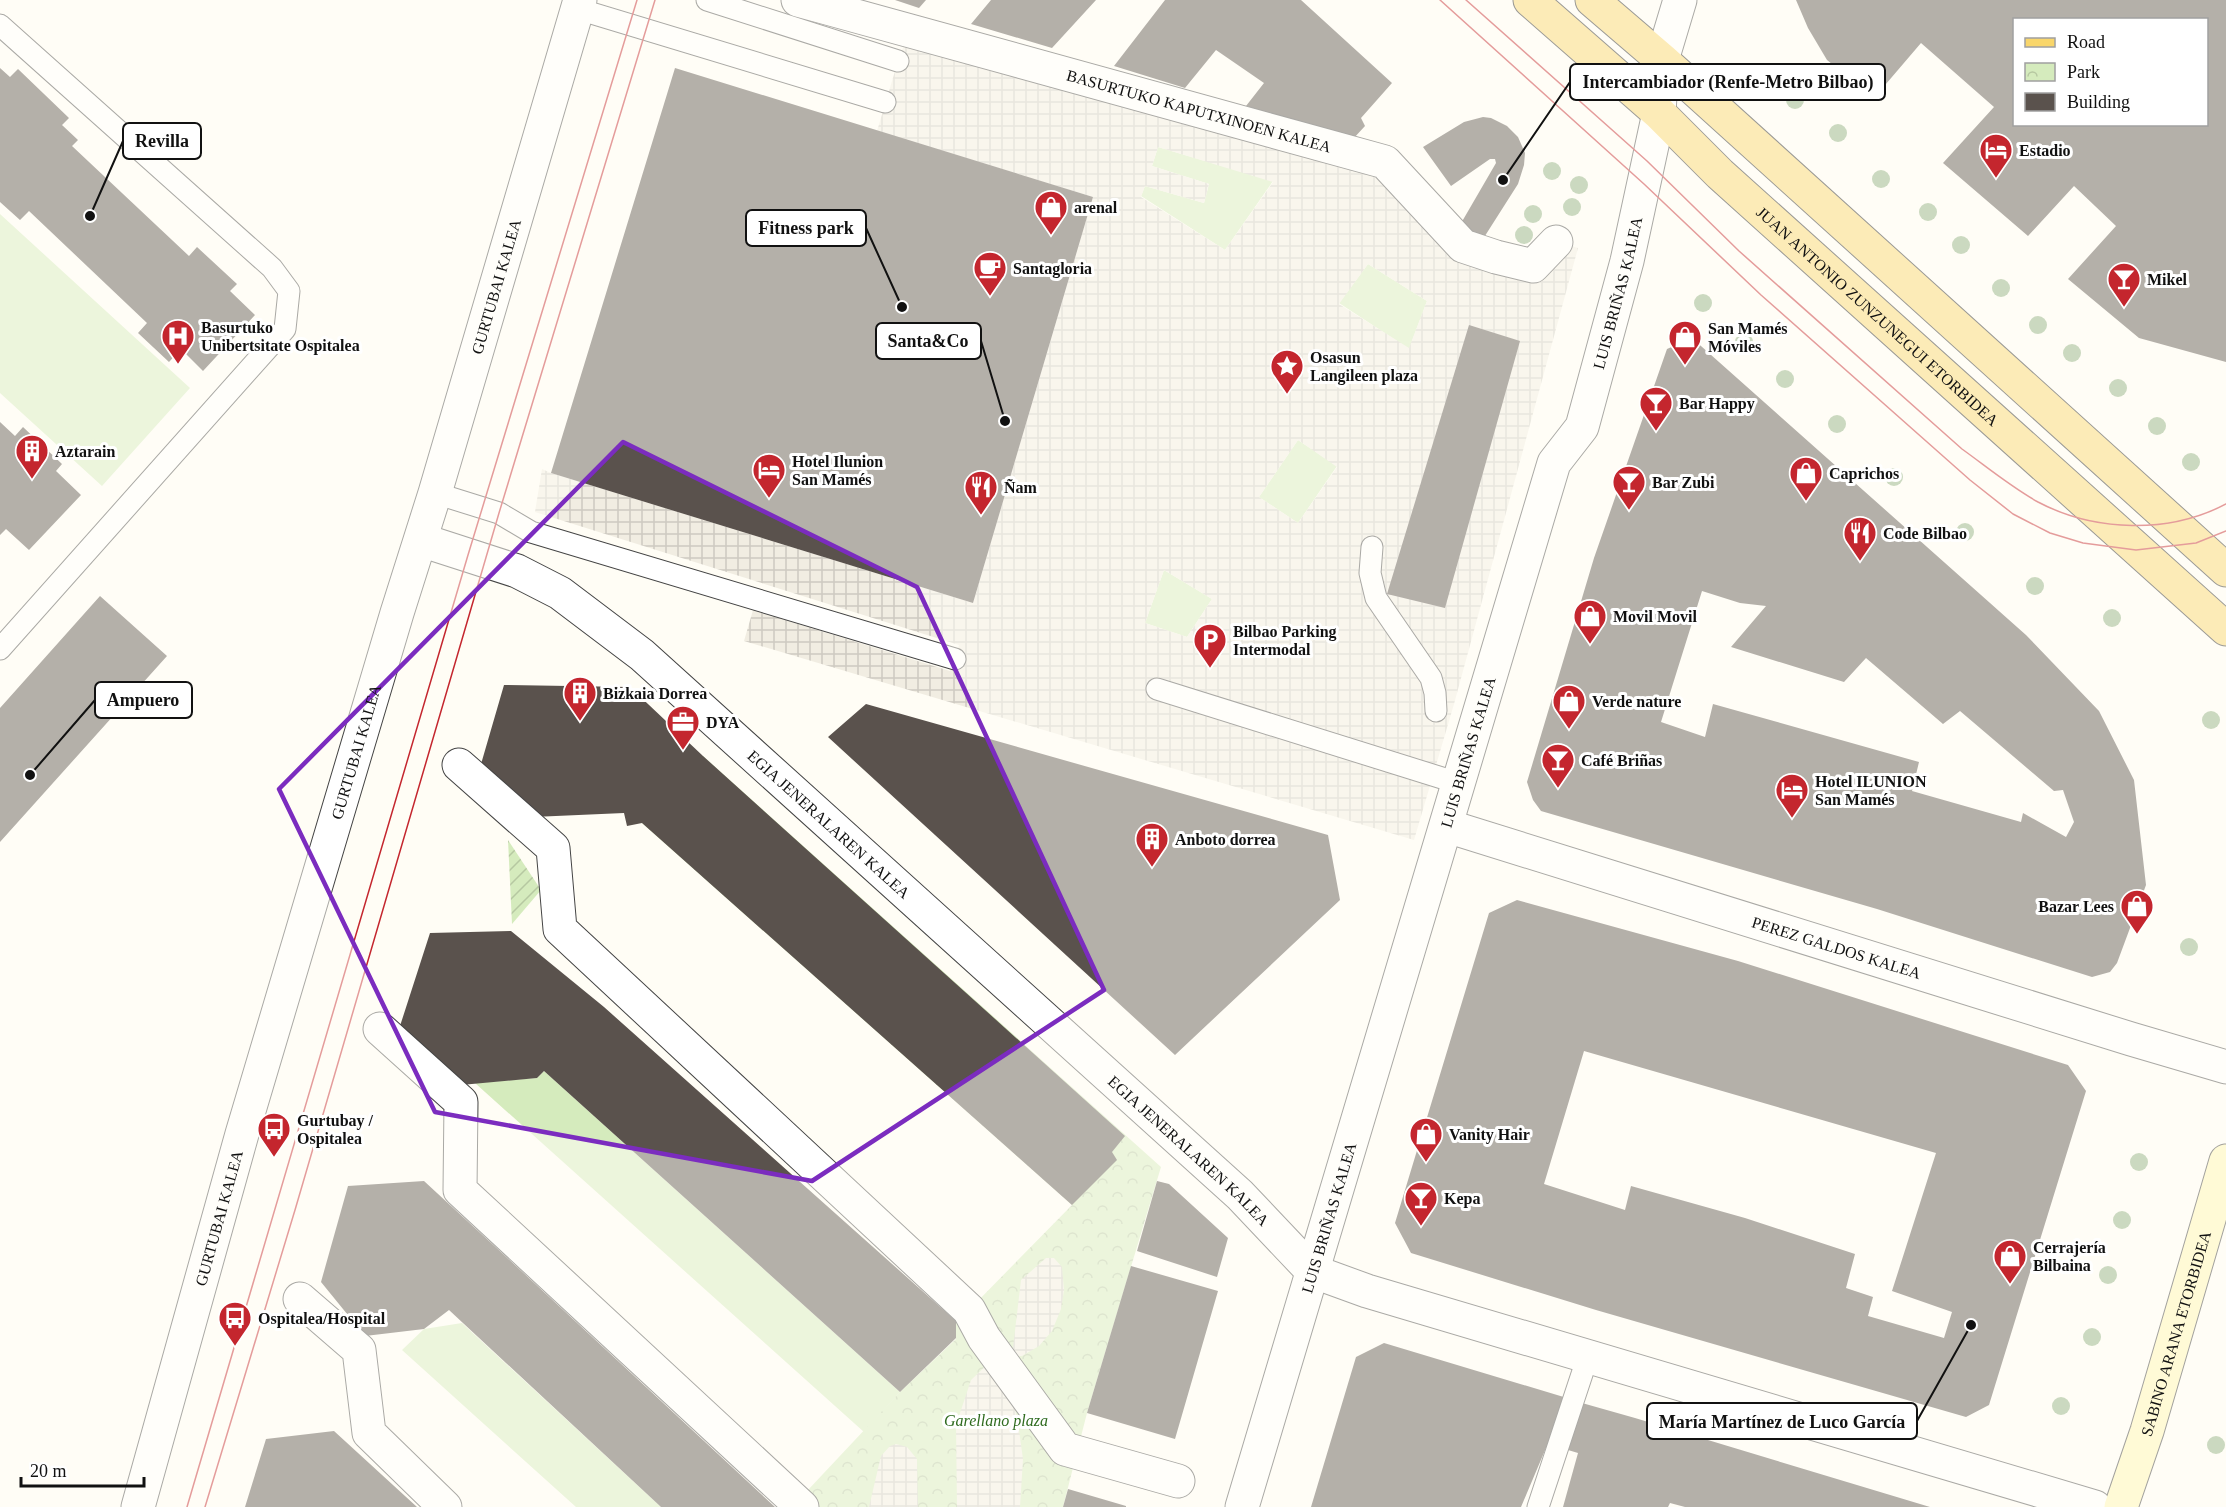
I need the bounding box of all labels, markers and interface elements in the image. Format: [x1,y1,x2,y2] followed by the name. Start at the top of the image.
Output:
[2013,18,2208,126] legend
[2067,32,2105,52] text: Road
[2067,62,2100,82] text: Park
[1570,64,1885,100] callout: Intercambiador (Renfe-Metro Bilbao)
[1065,67,1334,156] street label: BASURTUKO KAPUTXINOEN KALEA
[1583,72,1873,93] text: Intercambiador (Renfe-Metro Bilbao)
[2067,92,2130,112] text: Building
[123,123,201,159] callout: Revilla
[135,131,189,151] text: Revilla
[1978,132,2014,179] hotel icon: Estadio
[2019,142,2071,159] place label: Estadio
[1033,189,1069,236] shop icon: arenal
[1074,199,1118,216] place label: arenal
[1753,203,2002,430] street label: JUAN ANTONIO ZUNZUNEGUI ETORBIDEA
[746,210,866,246] callout: Fitness park
[1590,215,1645,371] street label: LUIS BRIÑAS KALEA
[468,217,524,356] street label: GURTUBAI KALEA
[758,218,854,238] text: Fitness park
[972,250,1008,297] cafe icon: Santagloria
[1013,260,1092,278] place label: Santagloria
[2106,261,2142,308] bar icon: Mikel
[2147,271,2188,288] place label: Mikel
[160,318,196,365] hospital icon: Basurtuko Unibertsitate Ospitalea
[201,319,360,355] place label: Basurtuko Unibertsitate Ospitalea
[1667,319,1703,366] shop icon: San Mamés Móviles
[1708,320,1788,355] place label: San Mamés Móviles
[876,323,981,359] callout: Santa&Co
[887,331,969,351] text: Santa&Co
[1269,348,1305,395] place icon: Osasun Langileen plaza
[1310,349,1418,385] place label: Osasun Langileen plaza
[1638,385,1674,432] bar icon: Bar Happy
[1679,395,1755,413] place label: Bar Happy
[14,433,50,480] building icon: Aztarain
[55,443,116,460] place label: Aztarain
[751,452,787,499] hotel icon: Hotel Ilunion San Mamés
[792,453,883,488] place label: Hotel Ilunion San Mamés
[1788,455,1824,502] shop icon: Caprichos
[1611,464,1647,511] bar icon: Bar Zubi
[1829,465,1899,483] place label: Caprichos
[963,469,999,516] restaurant icon: Ñam
[1652,474,1715,491] place label: Bar Zubi
[1004,478,1038,496] place label: Ñam
[1842,515,1878,562] restaurant icon: Code Bilbao
[1883,525,1967,542] place label: Code Bilbao
[1572,598,1608,645] shop icon: Movil Movil
[1613,608,1698,625] place label: Movil Movil
[1192,622,1228,669] parking icon: Bilbao Parking Intermodal
[1233,623,1337,658] place label: Bilbao Parking Intermodal
[1438,674,1499,830] street label: LUIS BRIÑAS KALEA
[562,675,598,722] building icon: Bizkaia Dorrea
[95,682,192,718] callout: Ampuero
[328,682,384,821] street label: GURTUBAI KALEA
[1551,683,1587,730] shop icon: Verde nature
[603,685,707,702] place label: Bizkaia Dorrea
[107,690,179,710] text: Ampuero
[1592,693,1681,710] place label: Verde nature
[665,704,701,751] office icon: DYA
[706,714,740,731] place label: DYA
[1540,742,1576,789] bar icon: Café Briñas
[744,747,914,902] street label: EGIA JENERALAREN KALEA
[1581,752,1662,769] place label: Café Briñas
[1774,772,1810,819] hotel icon: Hotel ILUNION San Mamés
[1815,773,1927,808] place label: Hotel ILUNION San Mamés
[1134,821,1170,868] building icon: Anboto dorrea
[1175,831,1276,848] place label: Anboto dorrea
[2119,888,2155,935] shop icon: Bazar Lees
[2038,898,2114,915] place label: Bazar Lees
[1750,913,1923,982] street label: PEREZ GALDOS KALEA
[1105,1072,1273,1229] street label: EGIA JENERALAREN KALEA
[256,1111,292,1158] bus stop icon: Gurtubay / Ospitalea
[297,1112,374,1148] place label: Gurtubay / Ospitalea
[1408,1116,1444,1163] shop icon: Vanity Hair
[1449,1126,1530,1144] place label: Vanity Hair
[1298,1140,1360,1295] street label: LUIS BRIÑAS KALEA
[192,1148,246,1288] street label: GURTUBAI KALEA
[1403,1180,1439,1227] bar icon: Kepa
[1444,1190,1480,1208] place label: Kepa
[2138,1228,2214,1439] street label: SABINO ARANA ETORBIDEA
[1992,1238,2028,1285] shop icon: Cerrajería Bilbaina
[2033,1239,2106,1274] place label: Cerrajería Bilbaina
[217,1300,253,1347] bus stop icon: Ospitalea/Hospital
[258,1310,386,1328] place label: Ospitalea/Hospital
[1647,1403,1917,1439] callout: María Martínez de Luco García
[944,1412,1048,1430] park label: Garellano plaza
[1659,1412,1905,1432] text: María Martínez de Luco García
[21,1450,144,1488] scale bar
[30,1461,67,1481] text: 20 m

